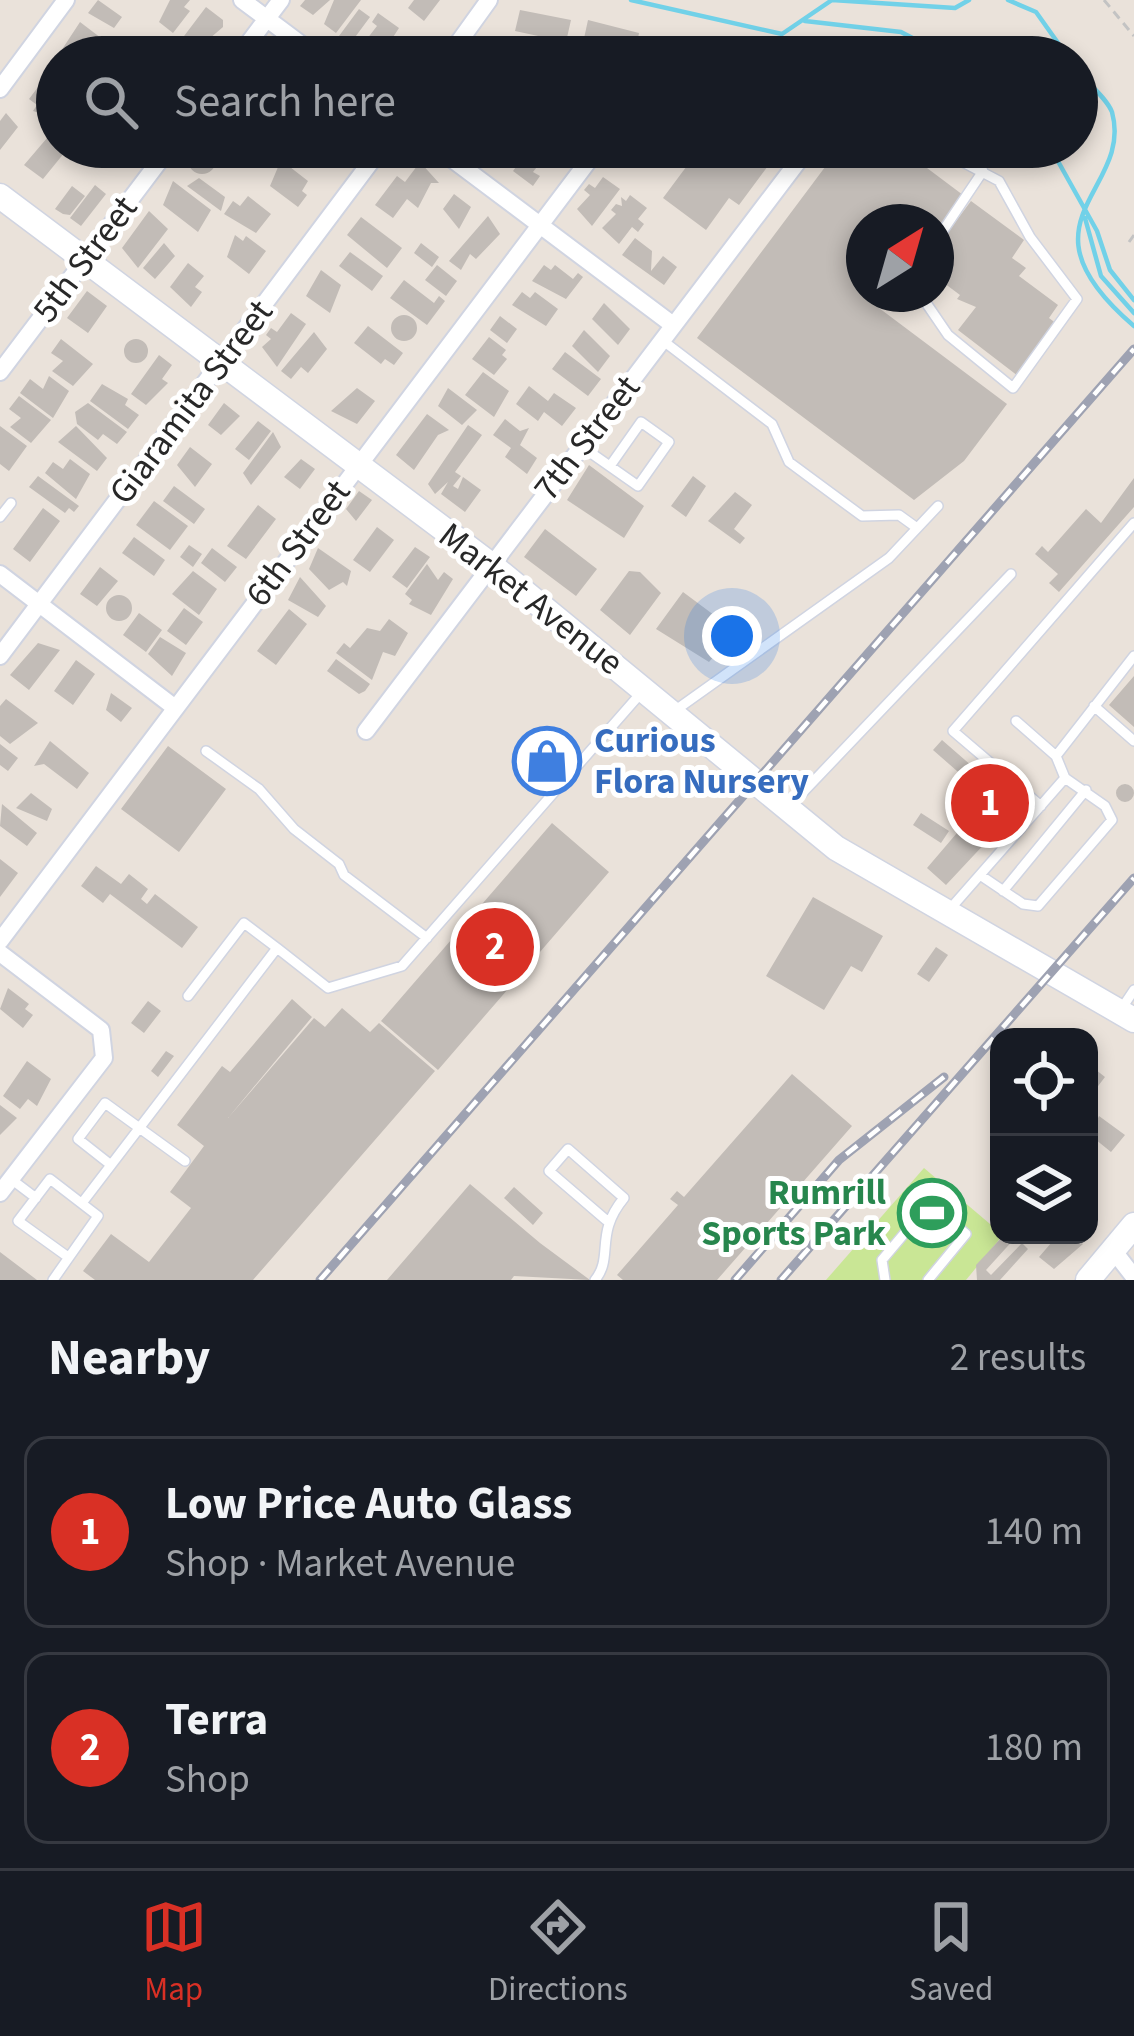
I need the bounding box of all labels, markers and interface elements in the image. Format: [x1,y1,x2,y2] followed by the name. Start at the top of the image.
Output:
[36,36,1098,168] search box
[78,69,144,135] icon: search
[174,70,396,134] text: Search here
[20,185,150,333] street label: 5th Street
[846,204,954,312] north arrow
[97,289,285,515] street label: Giaramita Street
[522,364,652,512] street label: 7th Street
[233,469,363,617] street label: 6th Street
[428,511,634,687] street label: Market Avenue
[702,606,762,666] your location
[594,715,809,807] place label: Curious Flora Nursery
[512,726,582,796] shop icon: Curious Flora Nursery
[951,758,1029,848] pin: 1
[456,902,534,992] pin: 2
[990,1028,1098,1244] map controls
[990,1028,1098,1136] button: locate
[990,1136,1098,1244] button: layers
[701,1167,886,1259] place label: Rumrill Sports Park
[897,1178,967,1248] sports icon: Rumrill Sports Park
[48,1322,210,1394] text: Nearby
[950,1330,1086,1386] text: 2 results
[165,1472,572,1536] text: Low Price Auto Glass
[80,1504,100,1560] text: 1
[985,1504,1083,1560] text: 140 m
[165,1536,515,1592] text: Shop · Market Avenue
[165,1688,268,1752] text: Terra
[80,1720,100,1776] text: 2
[985,1720,1083,1776] text: 180 m
[165,1752,250,1808] text: Shop
[141,1894,207,2013] tab: Map
[488,1894,628,2013] tab: Directions
[909,1894,993,2013] tab: Saved

